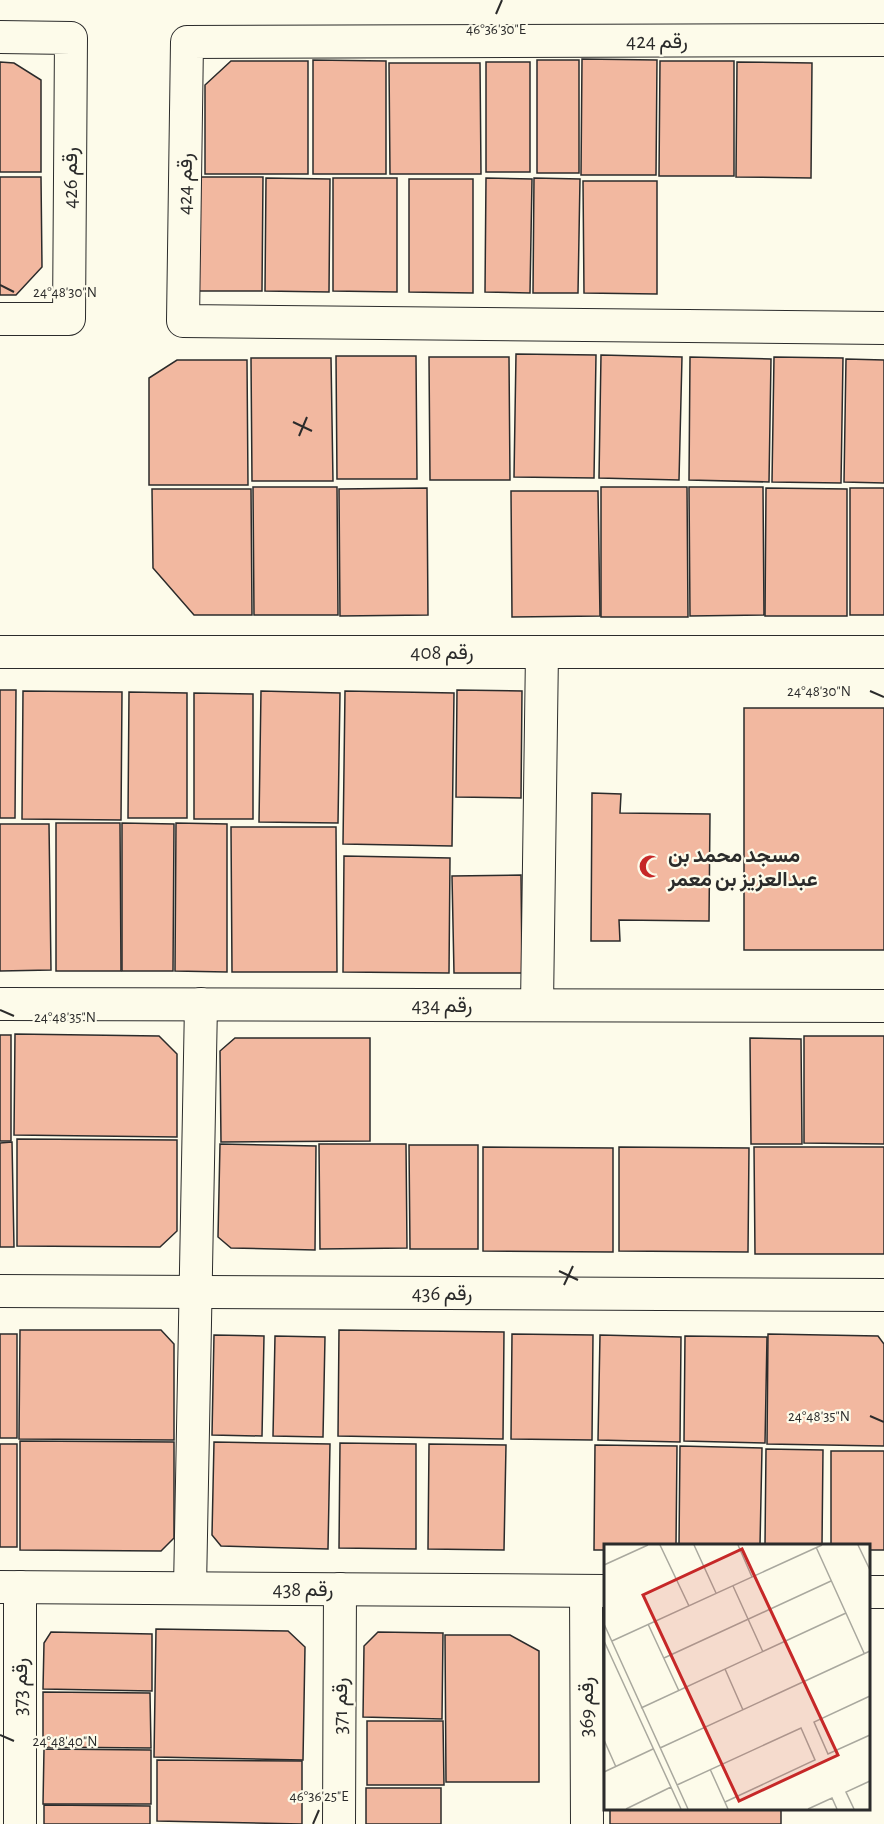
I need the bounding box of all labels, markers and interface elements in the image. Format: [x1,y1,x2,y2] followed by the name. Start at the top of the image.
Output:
[466,22,526,37] text: 46°36'30"E
[626,31,688,55] street label: رقم 424
[60,147,84,209] street label: رقم 426
[174,153,199,215] street label: رقم 424
[33,285,97,300] text: 24°48'30"N
[410,642,474,666] street label: رقم 408
[787,684,851,699] text: 24°48'30"N
[667,845,818,892] place label: مسجد محمد بن عبدالعزيز بن معمر
[637,854,663,880] mosque icon: مسجد محمد بن عبدالعزيز بن معمر
[412,995,472,1019] street label: رقم 434
[34,1010,96,1025] text: 24°48'35"N
[412,1283,472,1307] street label: رقم 436
[788,1409,850,1424] text: 24°48'35"N
[604,1544,869,1809] inset map
[273,1579,333,1603] street label: رقم 438
[10,1658,34,1716] street label: رقم 373
[576,1677,600,1737] street label: رقم 369
[330,1678,354,1734] street label: رقم 371
[33,1734,97,1749] text: 24°48'40"N
[290,1789,348,1804] text: 46°36'25"E

